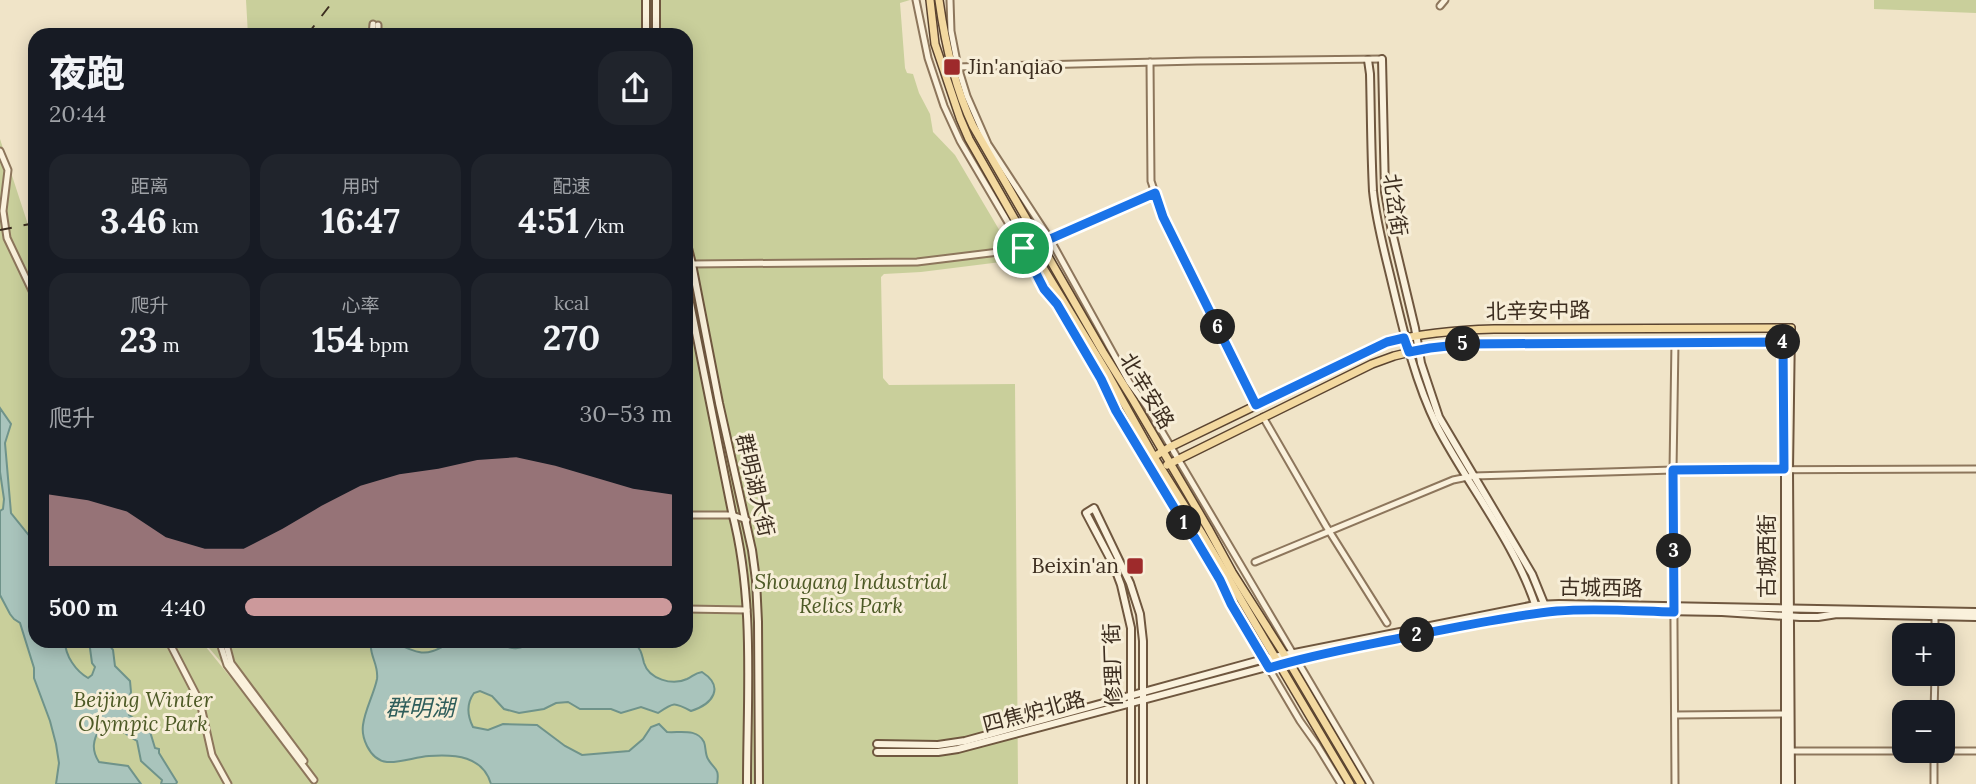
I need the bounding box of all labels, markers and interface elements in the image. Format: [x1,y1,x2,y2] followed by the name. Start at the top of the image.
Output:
[49,49,125,97] text: 夜跑
[598,51,672,125] button: share
[967,53,1063,80] place label: Jin'anqiao
[942,57,962,77] marker: Jin'anqiao
[49,99,106,128] text: 20:44
[1378,172,1413,238] street label: 北岔街
[130,174,169,198] text: 距离
[341,174,380,198] text: 用时
[552,174,591,198] text: 配速
[100,198,167,243] text: 3.46
[321,198,400,243] text: 16:47
[518,198,579,243] text: 4:51
[167,214,199,238] text: km
[579,214,625,238] text: /km
[993,218,1053,278] pin
[1004,229,1042,267] icon: arrive
[554,291,589,315] text: kcal
[130,293,169,317] text: 爬升
[341,293,380,317] text: 心率
[1485,296,1591,325] street label: 北辛安中路
[1200,310,1236,344] pin: 6
[1212,314,1223,338] text: 6
[543,315,600,360] text: 270
[119,317,158,362] text: 23
[312,317,365,362] text: 154
[1766,324,1800,360] pin: 4
[1446,326,1480,362] pin: 5
[1777,329,1788,353] text: 4
[1457,331,1468,355] text: 5
[158,333,180,357] text: m
[365,333,409,357] text: bpm
[1114,348,1181,434] street label: 北辛安路
[579,399,672,428] text: 30–53 m
[49,403,95,432] text: 爬升
[731,431,780,539] street label: 群明湖大街
[1166,505,1202,540] pin: 1
[1180,510,1187,534] text: 1
[1753,514,1780,598] street label: 古城西街
[1656,534,1692,568] pin: 3
[1668,538,1679,562] text: 3
[1031,552,1119,579] place label: Beixin'an
[1125,556,1145,576] marker: Beixin'an
[754,568,948,619] park label: Shougang Industrial Relics Park
[1559,573,1643,602] street label: 古城西路
[49,593,118,622] text: 500 m
[161,593,206,622] text: 4:40
[1400,618,1434,652] pin: 2
[1411,622,1422,646] text: 2
[1098,623,1127,707] street label: 修理厂街
[1892,623,1955,763] map controls
[1892,623,1955,686] button: +
[980,685,1088,738] street label: 四焦炉北路
[73,686,213,737] park label: Beijing Winter Olympic Park
[386,693,458,722] water label: 群明湖
[1892,700,1955,763] button: −

